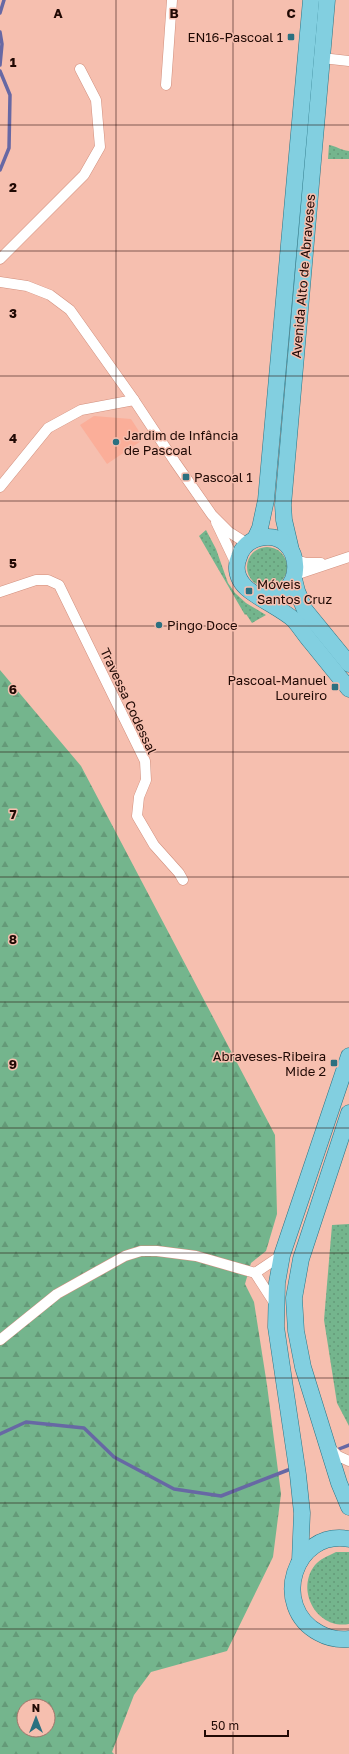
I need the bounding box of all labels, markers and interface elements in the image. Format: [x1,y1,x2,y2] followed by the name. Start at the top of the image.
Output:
[53,5,63,21] text: A
[169,5,179,21] text: B
[286,5,296,21] text: C
[188,29,283,45] place label: EN16-Pascoal 1
[286,32,296,42] marker: EN16-Pascoal 1
[10,54,17,70] text: 1
[9,179,17,195] text: 2
[288,193,318,359] street label: Avenida Alto de Abraveses
[9,305,17,321] text: 3
[124,427,238,458] place label: Jardim de Infância de Pascoal
[9,430,17,446] text: 4
[111,437,121,447] marker: Jardim de Infância de Pascoal
[194,469,253,485] place label: Pascoal 1
[181,472,191,482] marker: Pascoal 1
[9,555,17,571] text: 5
[257,576,332,607] place label: Móveis Santos Cruz
[244,586,254,596] marker: Móveis Santos Cruz
[167,617,238,633] place label: Pingo Doce
[154,620,164,630] marker: Pingo Doce
[97,645,161,757] street label: Travessa Codessal
[227,672,327,703] place label: Pascoal-Manuel Loureiro
[9,681,17,697] text: 6
[330,682,340,692] marker: Pascoal-Manuel Loureiro
[9,806,17,822] text: 7
[9,931,17,947] text: 8
[213,1048,326,1079] place label: Abraveses-Ribeira Mide 2
[9,1056,17,1072] text: 9
[329,1058,339,1068] marker: Abraveses-Ribeira Mide 2
[16,1698,56,1738] north arrow
[32,1701,40,1714] text: N
[205,1712,288,1738] scale bar
[211,1718,239,1733] text: 50 m

